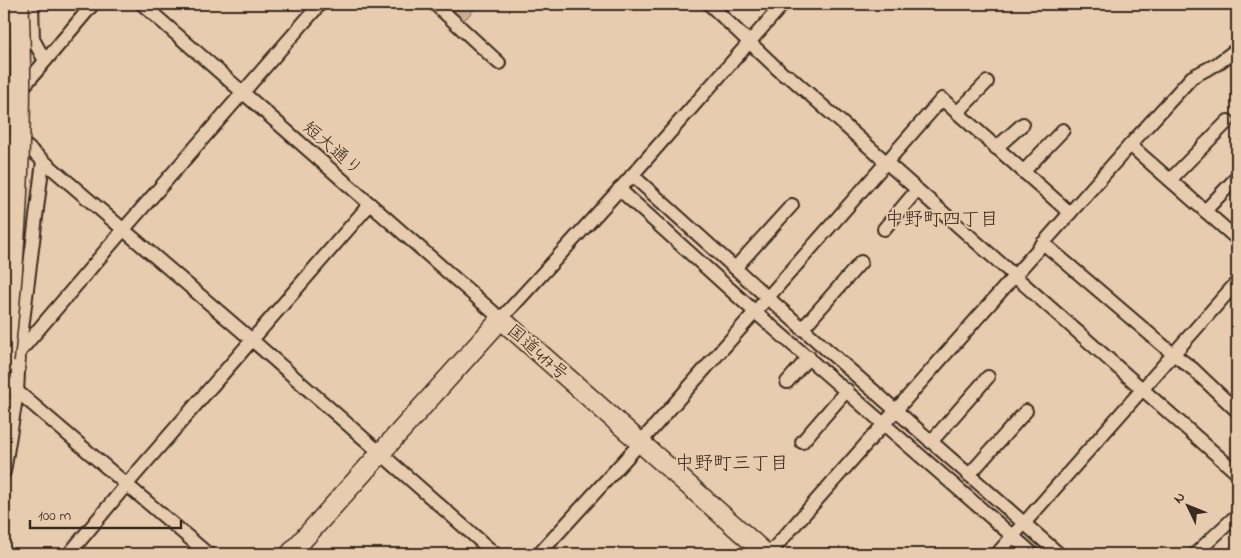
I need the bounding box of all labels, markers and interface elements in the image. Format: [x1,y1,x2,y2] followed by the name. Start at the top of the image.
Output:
[296,116,367,183] street label: 短大通り
[885,207,999,234] district label: 中野町四丁目
[500,319,573,388] street label: 国道417号
[675,451,789,478] district label: 中野町三丁目
[1164,480,1214,530] north arrow
[1169,488,1190,509] text: N
[30,498,181,530] scale bar
[38,505,71,527] text: 100 m

